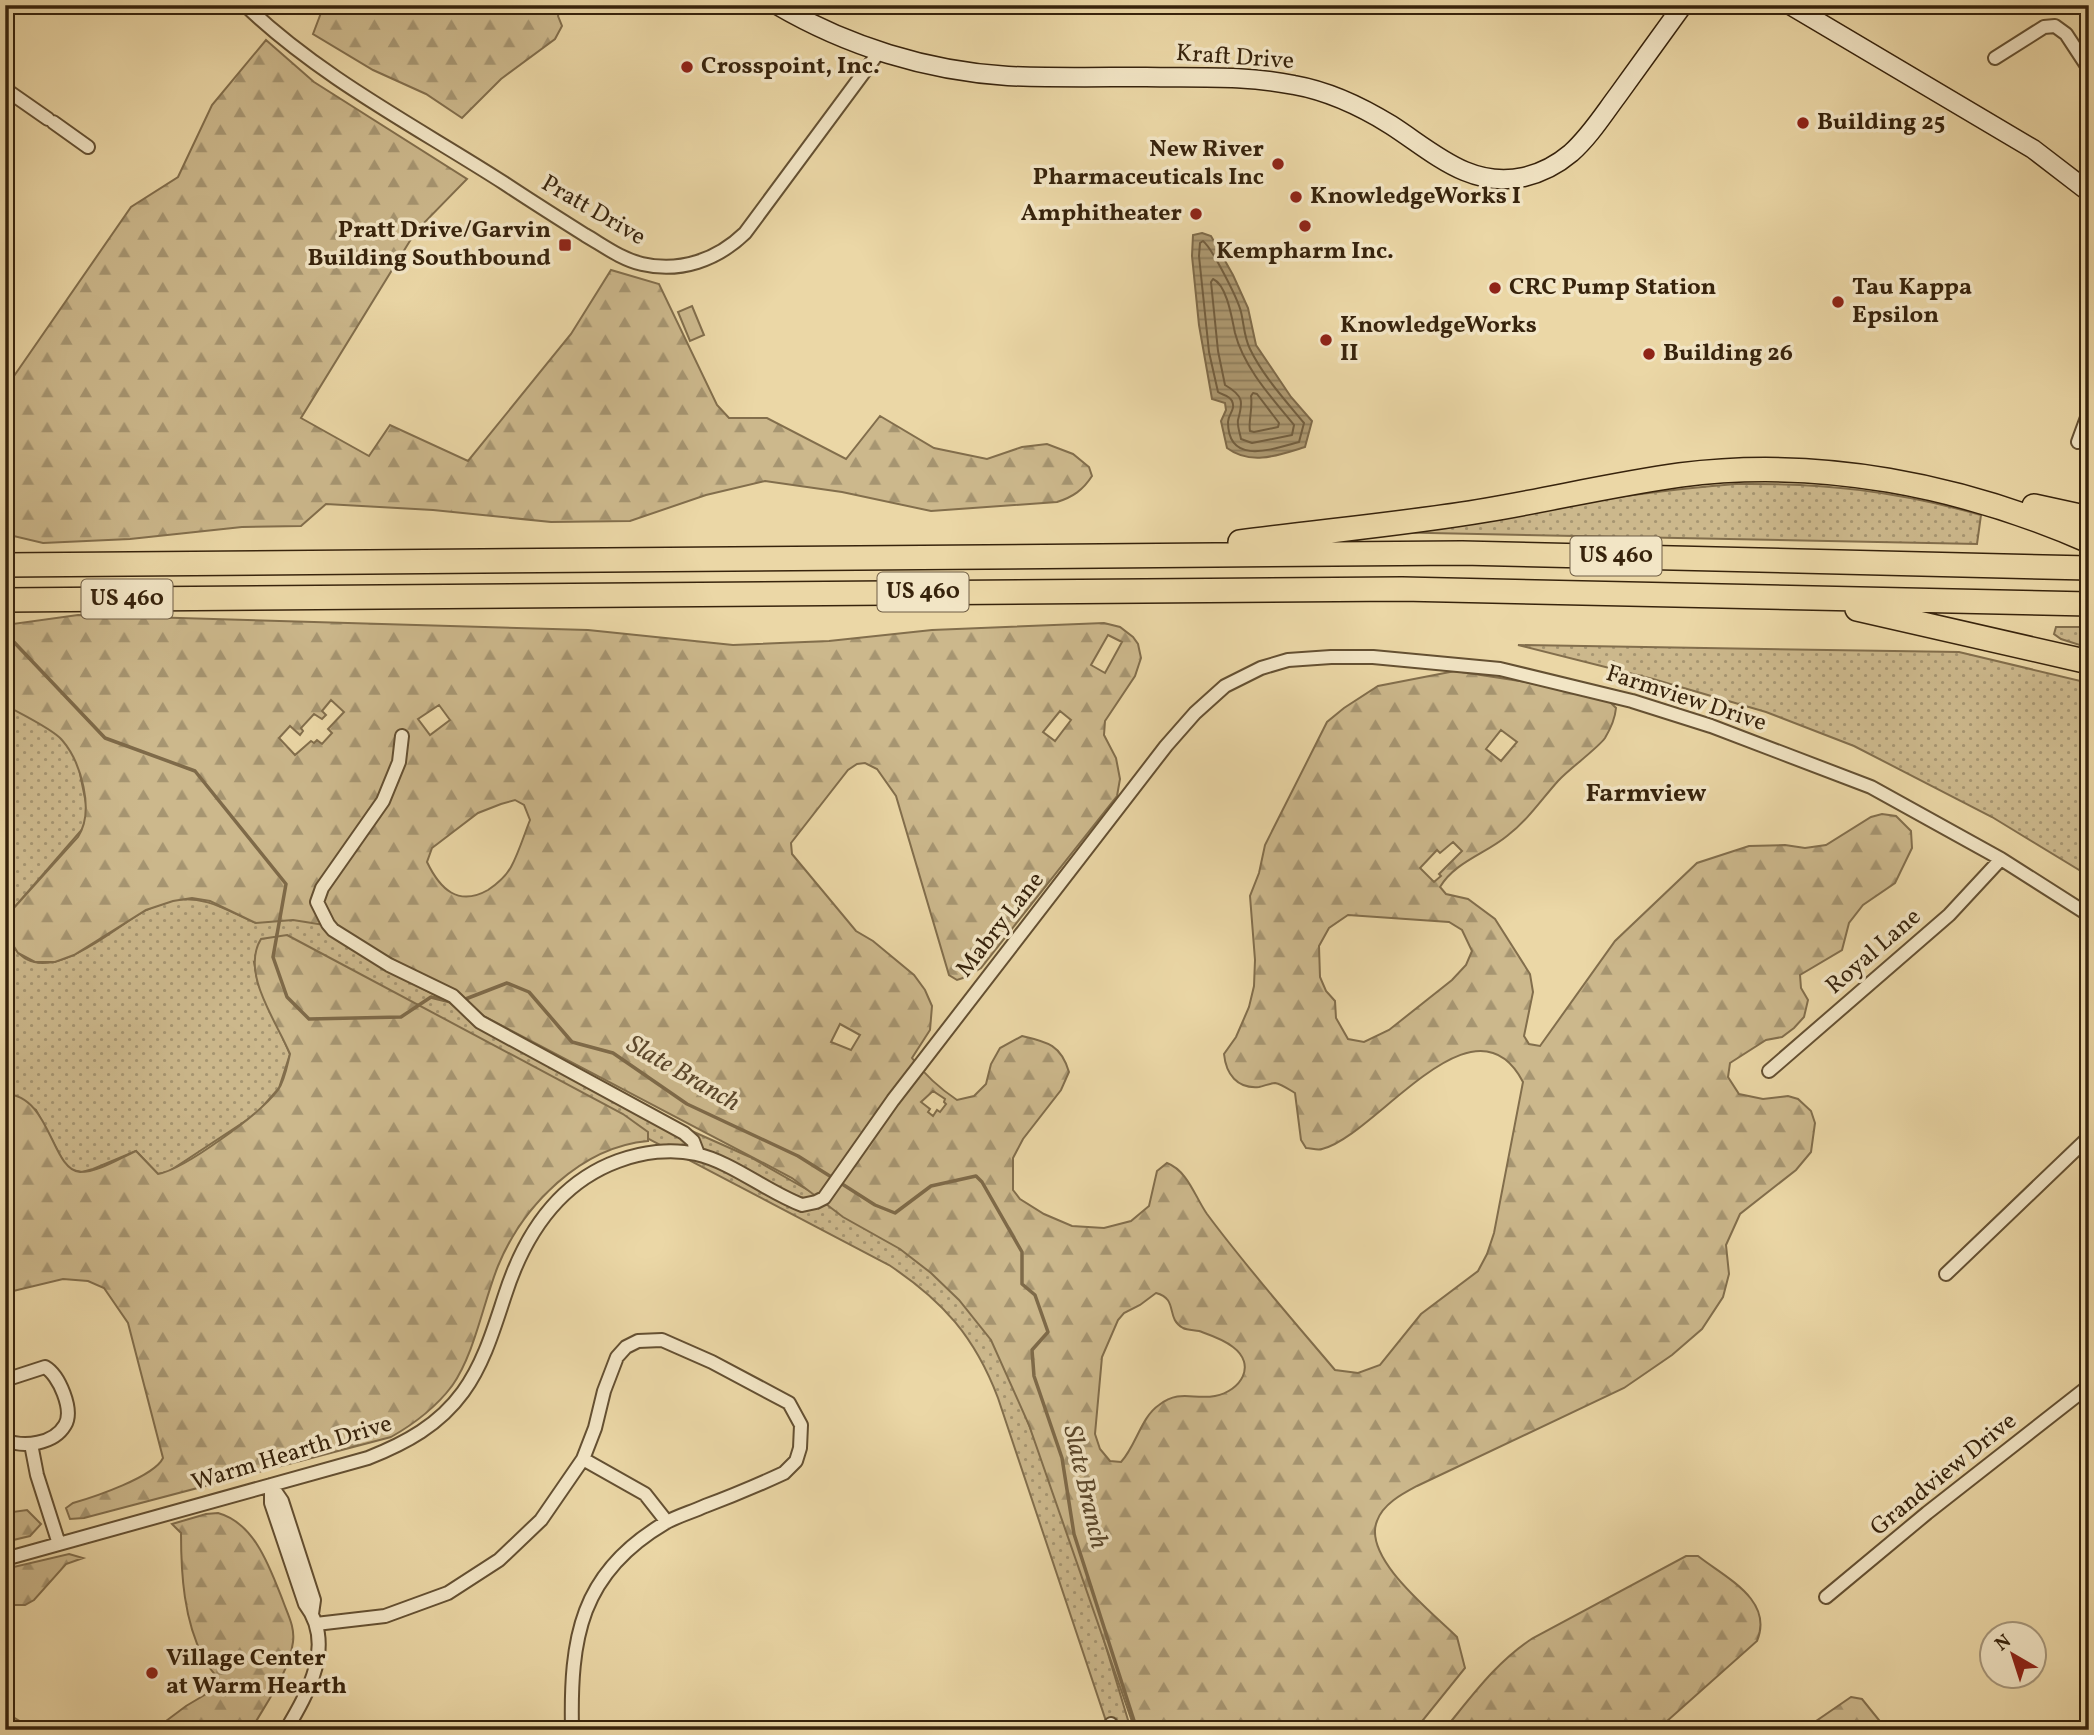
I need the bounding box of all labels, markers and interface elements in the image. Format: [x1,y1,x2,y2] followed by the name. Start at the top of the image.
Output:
[1175,37,1295,79] street label: Kraft Drive
[701,50,880,84] place label: Crosspoint, Inc.
[679,59,695,75] marker: Crosspoint, Inc.
[1817,106,1945,140] place label: Building 25
[1795,115,1811,131] marker: Building 25
[1033,133,1264,195] place label: New River Pharmaceuticals Inc
[1270,156,1286,172] marker: New River Pharmaceuticals Inc
[534,167,652,255] street label: Pratt Drive
[1310,180,1521,214] place label: KnowledgeWorks I
[1288,189,1304,205] marker: KnowledgeWorks I
[1021,197,1182,231] place label: Amphitheater
[1188,206,1204,222] marker: Amphitheater
[308,214,551,276] place label: Pratt Drive/Garvin Building Southbound
[1297,218,1313,234] marker: Kempharm Inc.
[1216,235,1394,269] place label: Kempharm Inc.
[557,237,573,253] marker: Pratt Drive/Garvin Building Southbound
[1509,271,1717,305] place label: CRC Pump Station
[1852,271,1972,333] place label: Tau Kappa Epsilon
[1487,280,1503,296] marker: CRC Pump Station
[1830,294,1846,310] marker: Tau Kappa Epsilon
[1340,309,1537,371] place label: KnowledgeWorks II
[1318,332,1334,348] marker: KnowledgeWorks II
[1663,337,1793,371] place label: Building 26
[1641,346,1657,362] marker: Building 26
[1570,536,1662,576] road number: US 460
[878,572,968,612] road number: US 460
[82,580,172,618] road number: US 460
[1601,657,1771,741] street label: Farmview Drive
[1585,776,1707,812] district label: Farmview
[949,865,1053,985] street label: Mabry Lane
[1819,901,1929,1003] street label: Royal Lane
[620,1027,747,1121] water label: Slate Branch
[1863,1405,2025,1545] street label: Grandview Drive
[188,1407,396,1501] street label: Warm Hearth Drive
[1053,1422,1117,1552] water label: Slate Branch
[1979,1620,2048,1690] north arrow
[1990,1629,2017,1658] text: N
[166,1642,347,1704] place label: Village Center at Warm Hearth
[144,1665,160,1681] marker: Village Center at Warm Hearth

